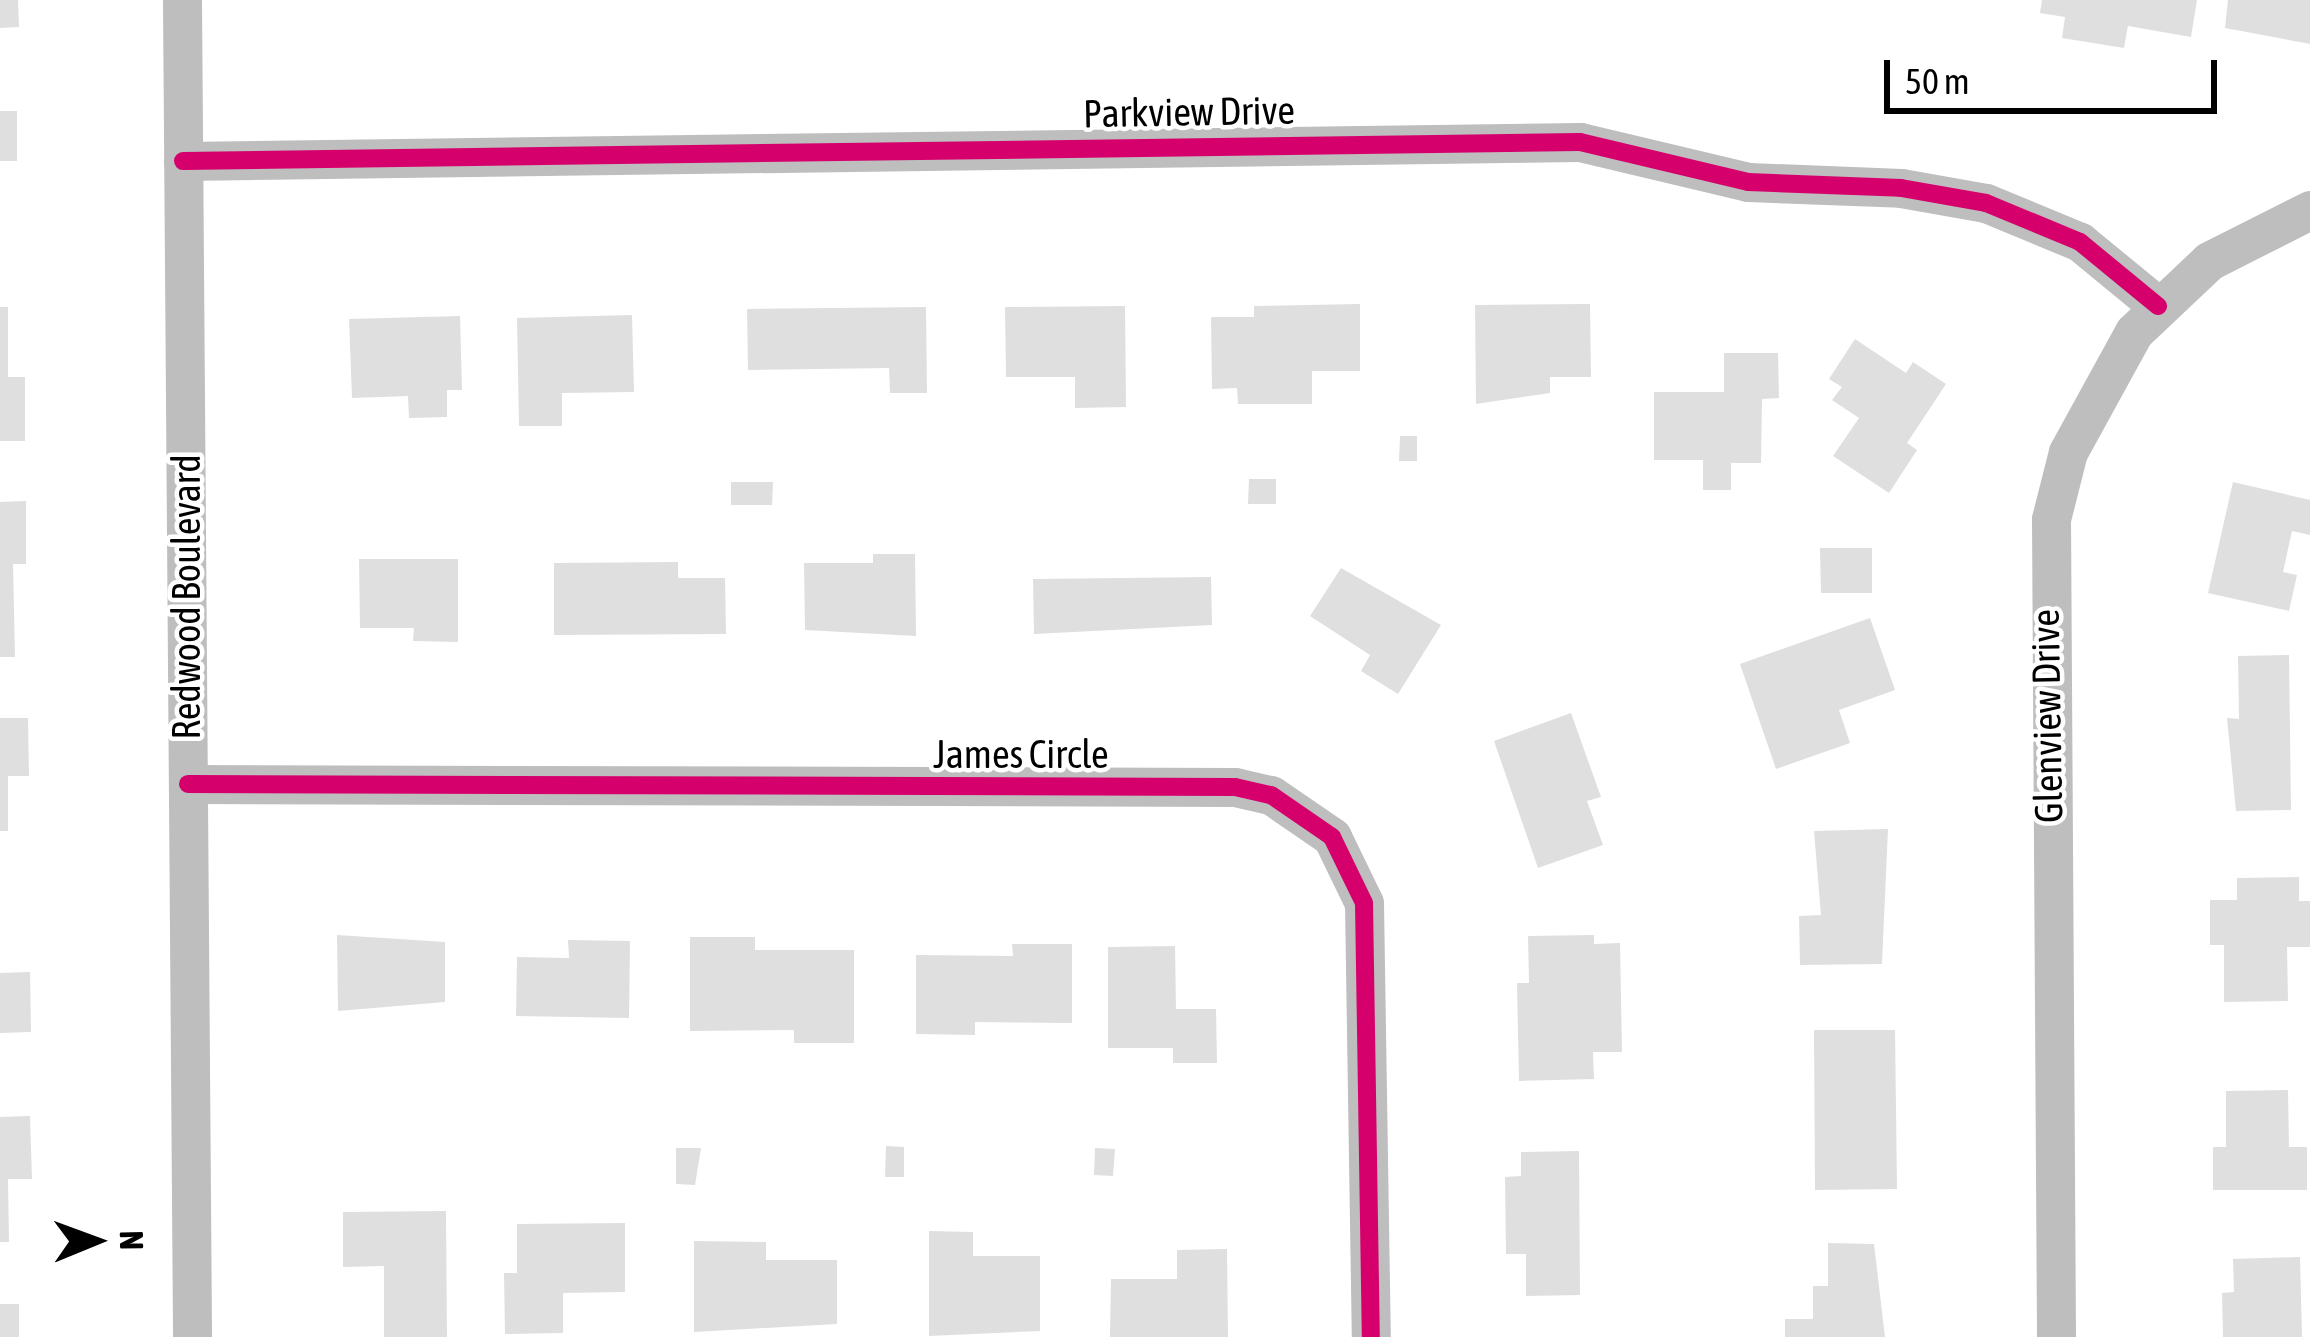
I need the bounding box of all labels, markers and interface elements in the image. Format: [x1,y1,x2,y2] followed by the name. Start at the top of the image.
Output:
[1890,36,2223,110] scale bar
[1905,60,1970,102] text: 50 m
[1083,87,1295,137] street label: Parkview Drive
[163,454,209,740] street label: Redwood Boulevard
[2022,609,2072,823] street label: Glenview Drive
[933,731,1109,777] street label: James Circle
[36,1181,156,1301] north arrow
[113,1230,151,1250] text: N

